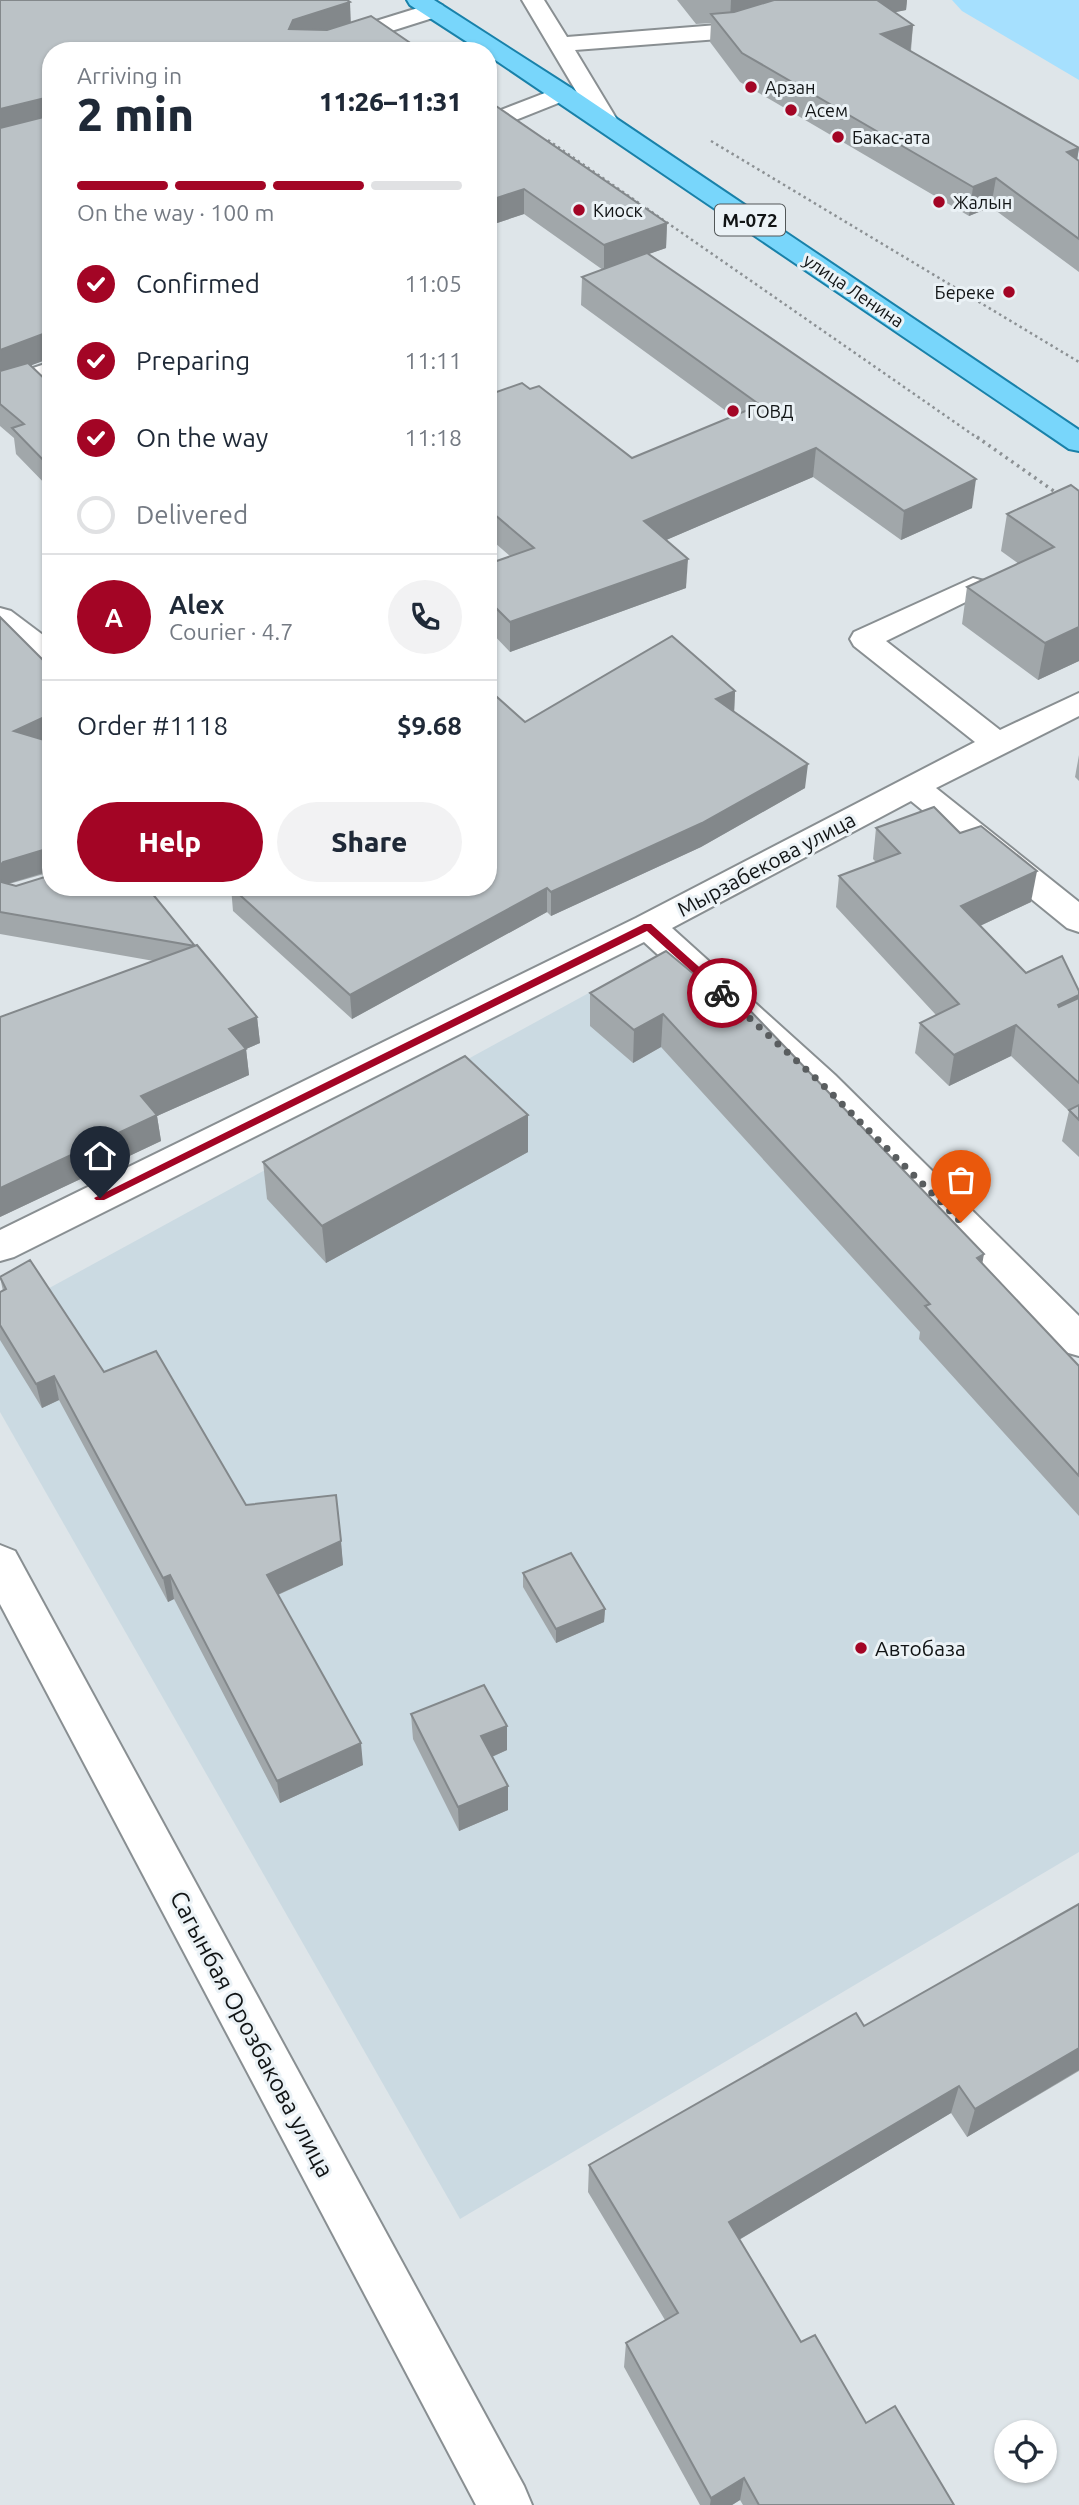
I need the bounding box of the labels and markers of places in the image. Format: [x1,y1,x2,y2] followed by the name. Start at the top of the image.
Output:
[765,77,816,97] place label: Арзан
[743,79,759,95] marker: Арзан
[805,100,848,120] place label: Асем
[783,102,799,118] marker: Асем
[852,127,931,147] place label: Бакас-ата
[830,129,846,145] marker: Бакас-ата
[953,192,1012,212] place label: Жалын
[931,194,947,210] marker: Жалын
[593,200,643,220] place label: Киоск
[571,202,587,218] marker: Киоск
[935,282,995,302] place label: Береке
[1001,284,1017,300] marker: Береке
[747,401,794,421] place label: ГОВД
[725,403,741,419] marker: ГОВД
[70,1126,130,1198] pin
[931,1150,991,1222] pin
[875,1636,966,1660] place label: Автобаза
[853,1640,869,1656] marker: Автобаза

